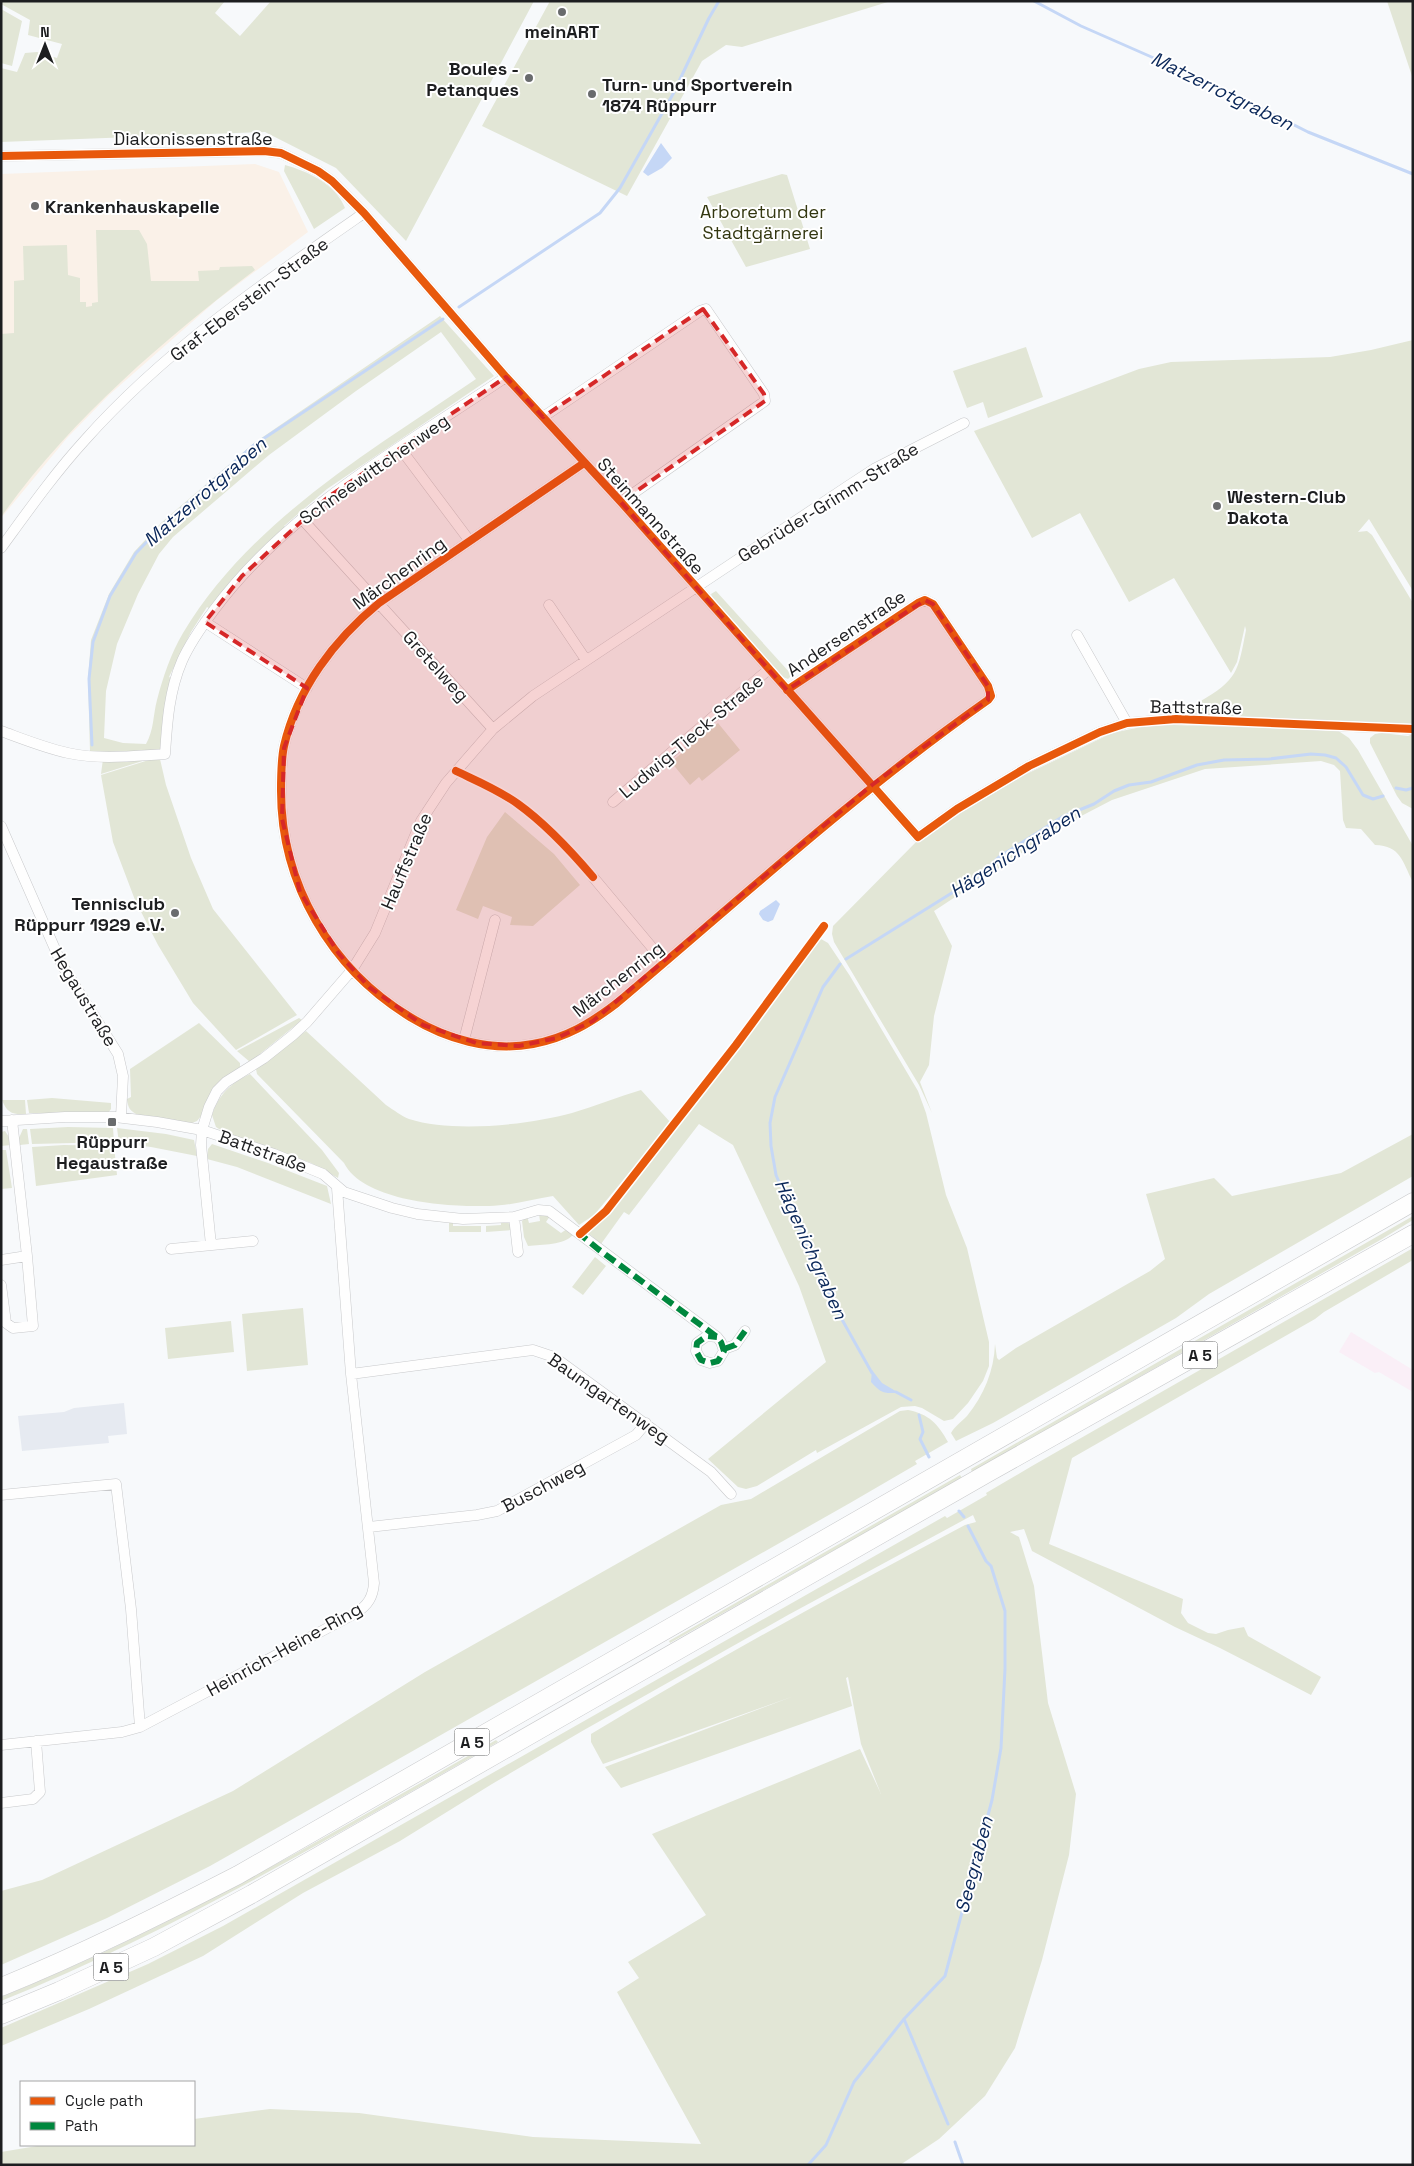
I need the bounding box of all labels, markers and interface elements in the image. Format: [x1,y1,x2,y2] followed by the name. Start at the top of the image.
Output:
[556,6,568,18] marker: meinART
[20,20,70,70] north arrow
[525,20,600,43] place label: meinART
[40,23,50,41] text: N
[1147,46,1298,136] water label: Matzerrotgraben
[426,57,519,101] place label: Boules - Petanques
[523,72,535,84] marker: Boules - Petanques
[602,73,793,117] place label: Turn- und Sportverein 1874 Rüppurr
[586,88,598,100] marker: Turn- und Sportverein 1874 Rüppurr
[113,127,273,150] street label: Diakonissenstraße
[45,195,220,218] place label: Krankenhauskapelle
[29,200,41,212] marker: Krankenhauskapelle
[700,200,826,244] park label: Arboretum der Stadtgärnerei
[165,232,333,366] street label: Graf-Eberstein-Straße
[295,409,453,529] street label: Schneewittchenweg
[138,431,272,552] water label: Matzerrotgraben
[733,437,923,567] street label: Gebrüder-Grimm-Straße
[592,453,710,579] street label: Steinmannstraße
[1227,485,1346,529] place label: Western-Club Dakota
[1211,500,1223,512] marker: Western-Club Dakota
[348,531,450,615] street label: Märchenring
[782,585,910,681] street label: Andersenstraße
[398,626,474,706] street label: Gretelweg
[614,669,768,803] street label: Ludwig-Tieck-Straße
[1149,695,1243,719] street label: Battstraße
[945,800,1085,904] water label: Hägenichgraben
[375,809,437,913] street label: Hauffstraße
[14,892,165,936] place label: Tennisclub Rüppurr 1929 e.V.
[169,907,181,919] marker: Tennisclub Rüppurr 1929 e.V.
[568,936,668,1022] street label: Märchenring
[45,943,123,1051] street label: Hegaustraße
[106,1116,118,1128] marker: Rüppurr Hegaustraße
[216,1124,310,1178] street label: Battstraße
[56,1130,168,1174] place label: Rüppurr Hegaustraße
[769,1175,853,1323] water label: Hägenichgraben
[1182,1342,1218,1368] road number: A 5
[544,1348,674,1448] street label: Baumgartenweg
[498,1455,588,1517] street label: Buschweg
[202,1597,366,1701] street label: Heinrich-Heine-Ring
[454,1728,490,1755] road number: A 5
[949,1814,999,1916] water label: Seegraben
[94,1954,128,1980] road number: A 5
[20,2081,195,2146] legend
[65,2091,143,2110] text: Cycle path
[65,2116,98,2135] text: Path

